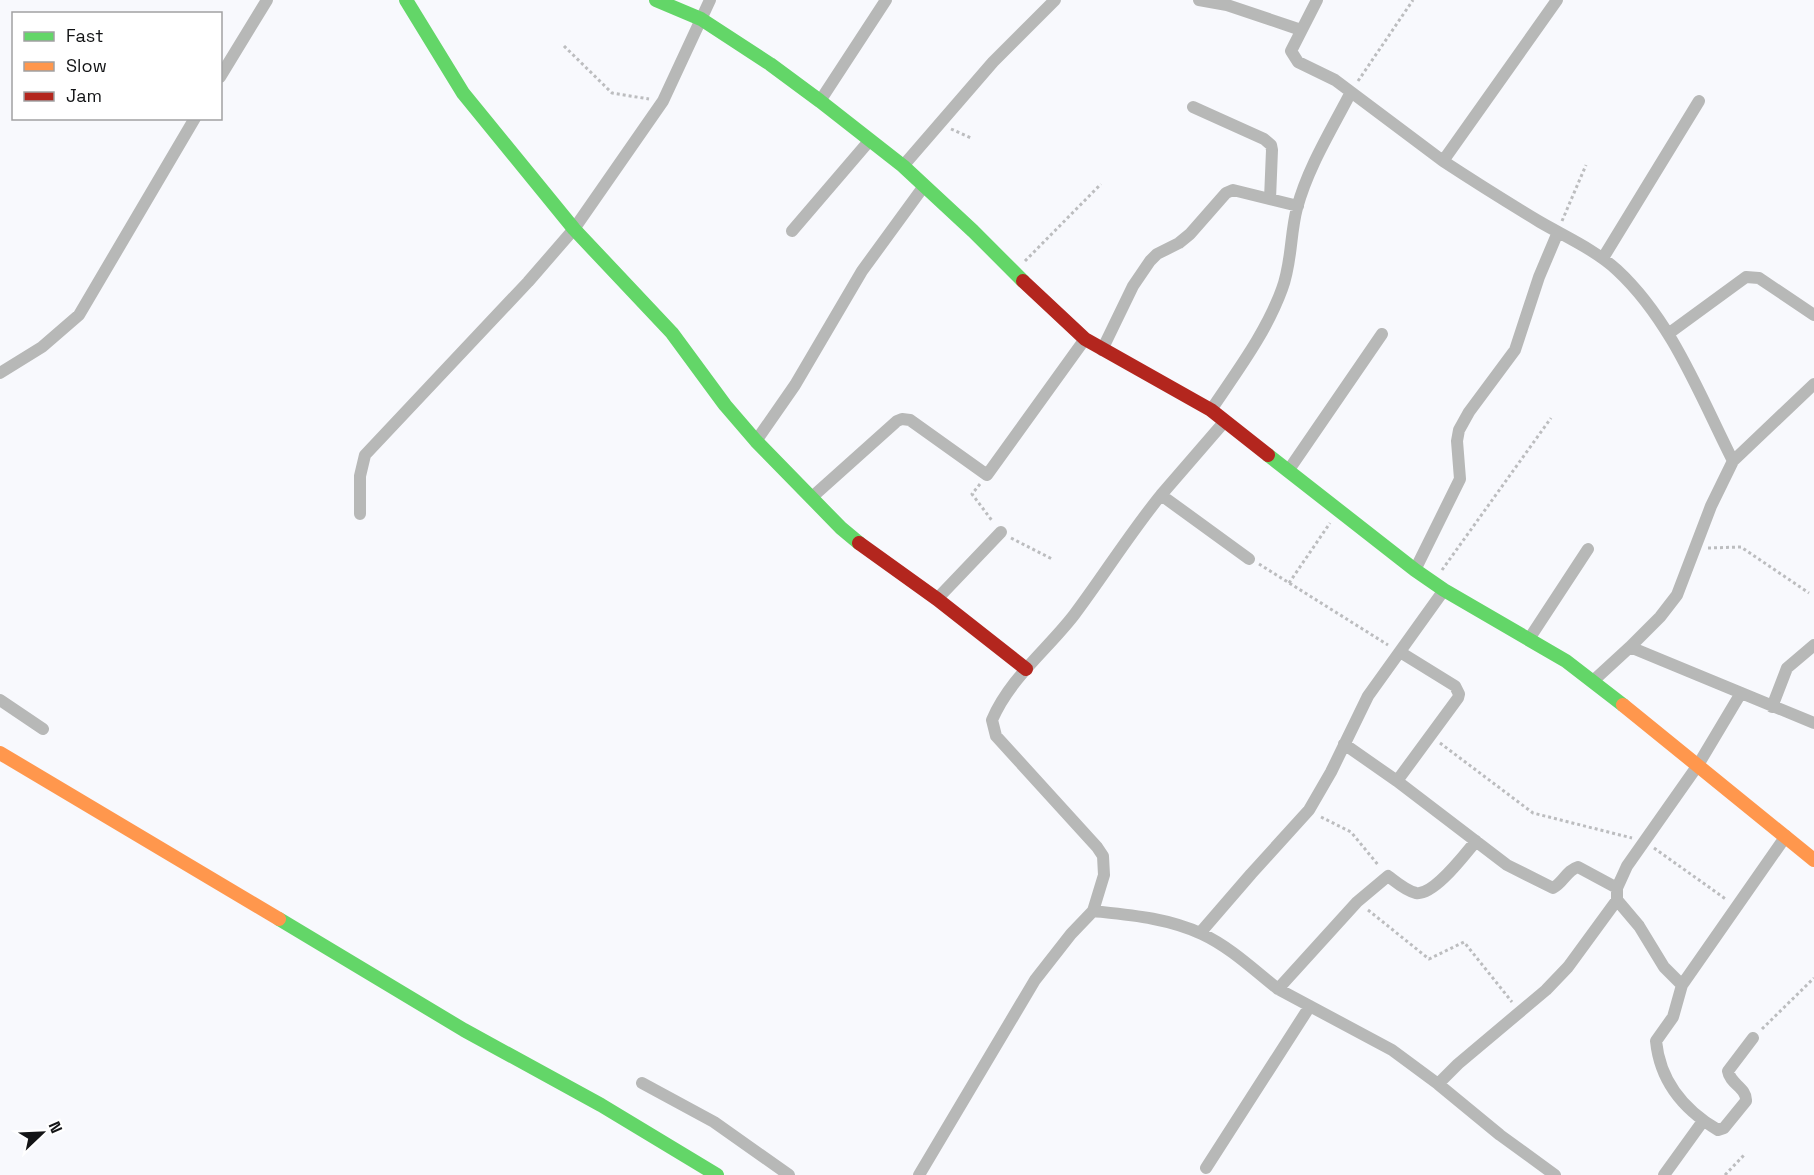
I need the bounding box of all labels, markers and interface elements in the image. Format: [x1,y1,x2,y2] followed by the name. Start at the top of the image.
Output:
[12,12,222,120] legend
[66,24,103,47] text: Fast
[66,54,107,77] text: Slow
[66,84,102,107] text: Jam
[12,1103,72,1163] north arrow
[44,1118,67,1136] text: N

